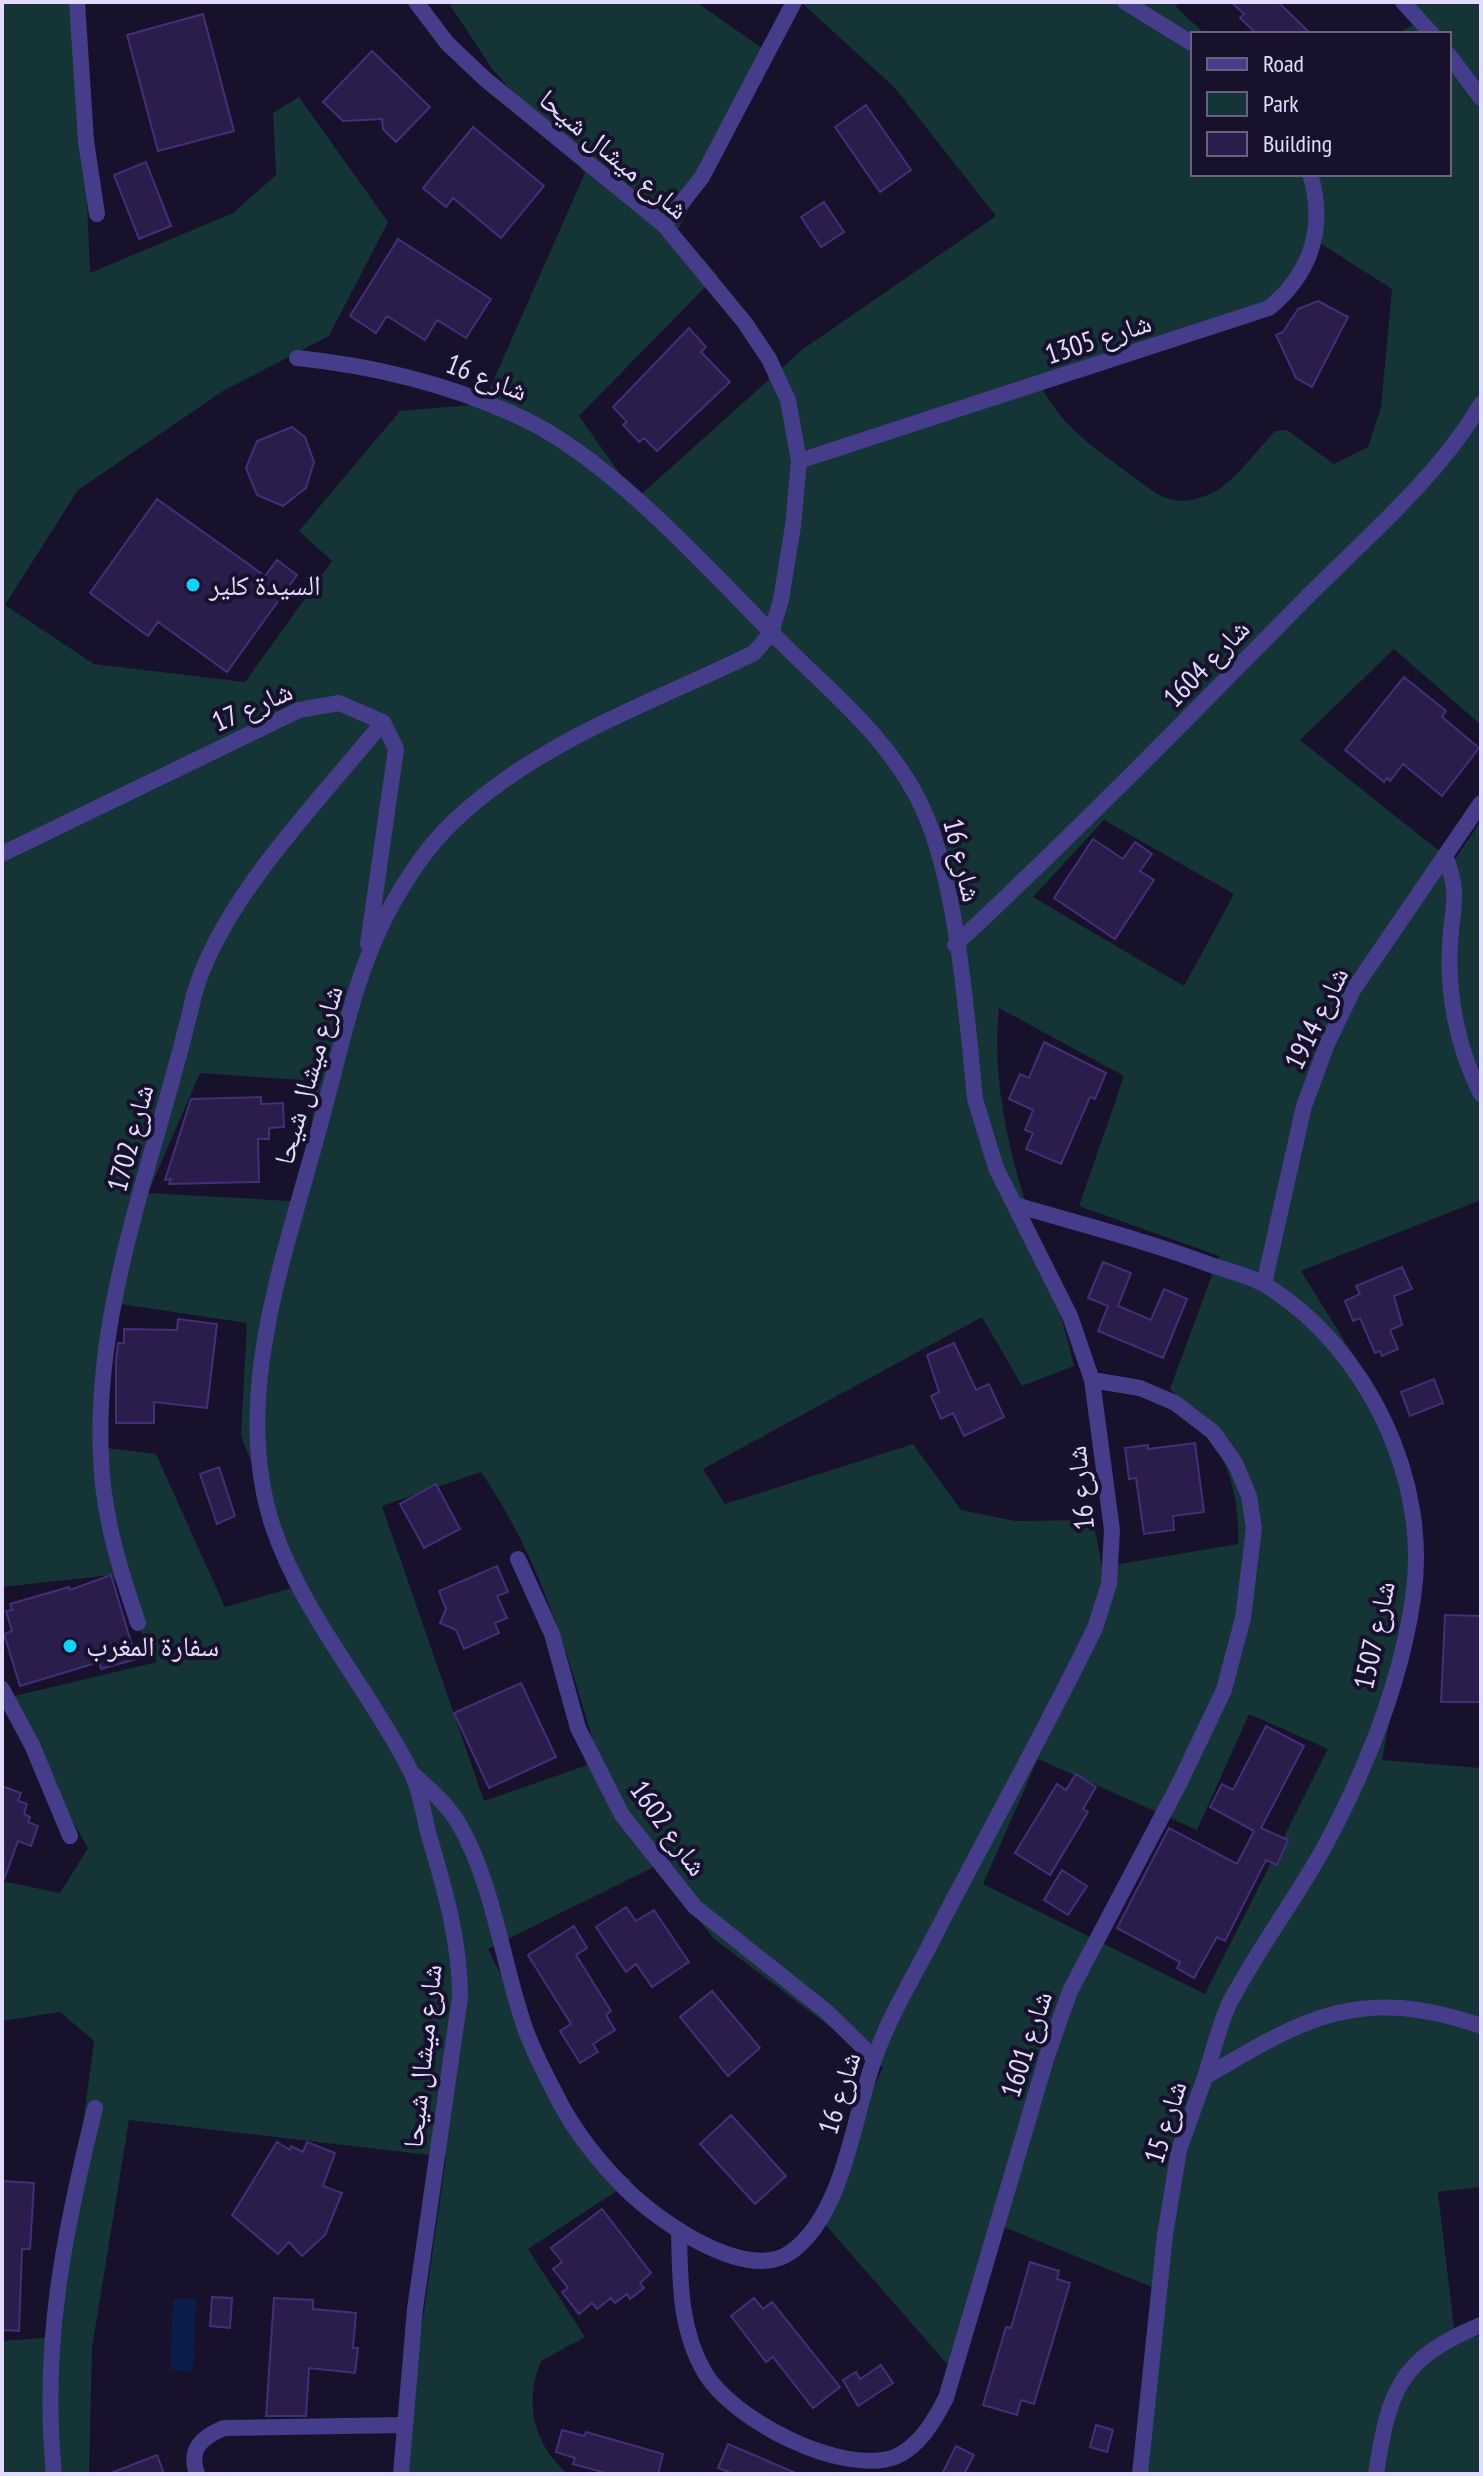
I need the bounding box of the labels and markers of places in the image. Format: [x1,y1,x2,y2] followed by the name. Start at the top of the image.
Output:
[208,566,321,603] place label: السيدة كلير
[184,576,202,594] marker: السيدة كلير
[86,1627,219,1664] place label: سفارة المغرب
[61,1637,79,1655] marker: سفارة المغرب

